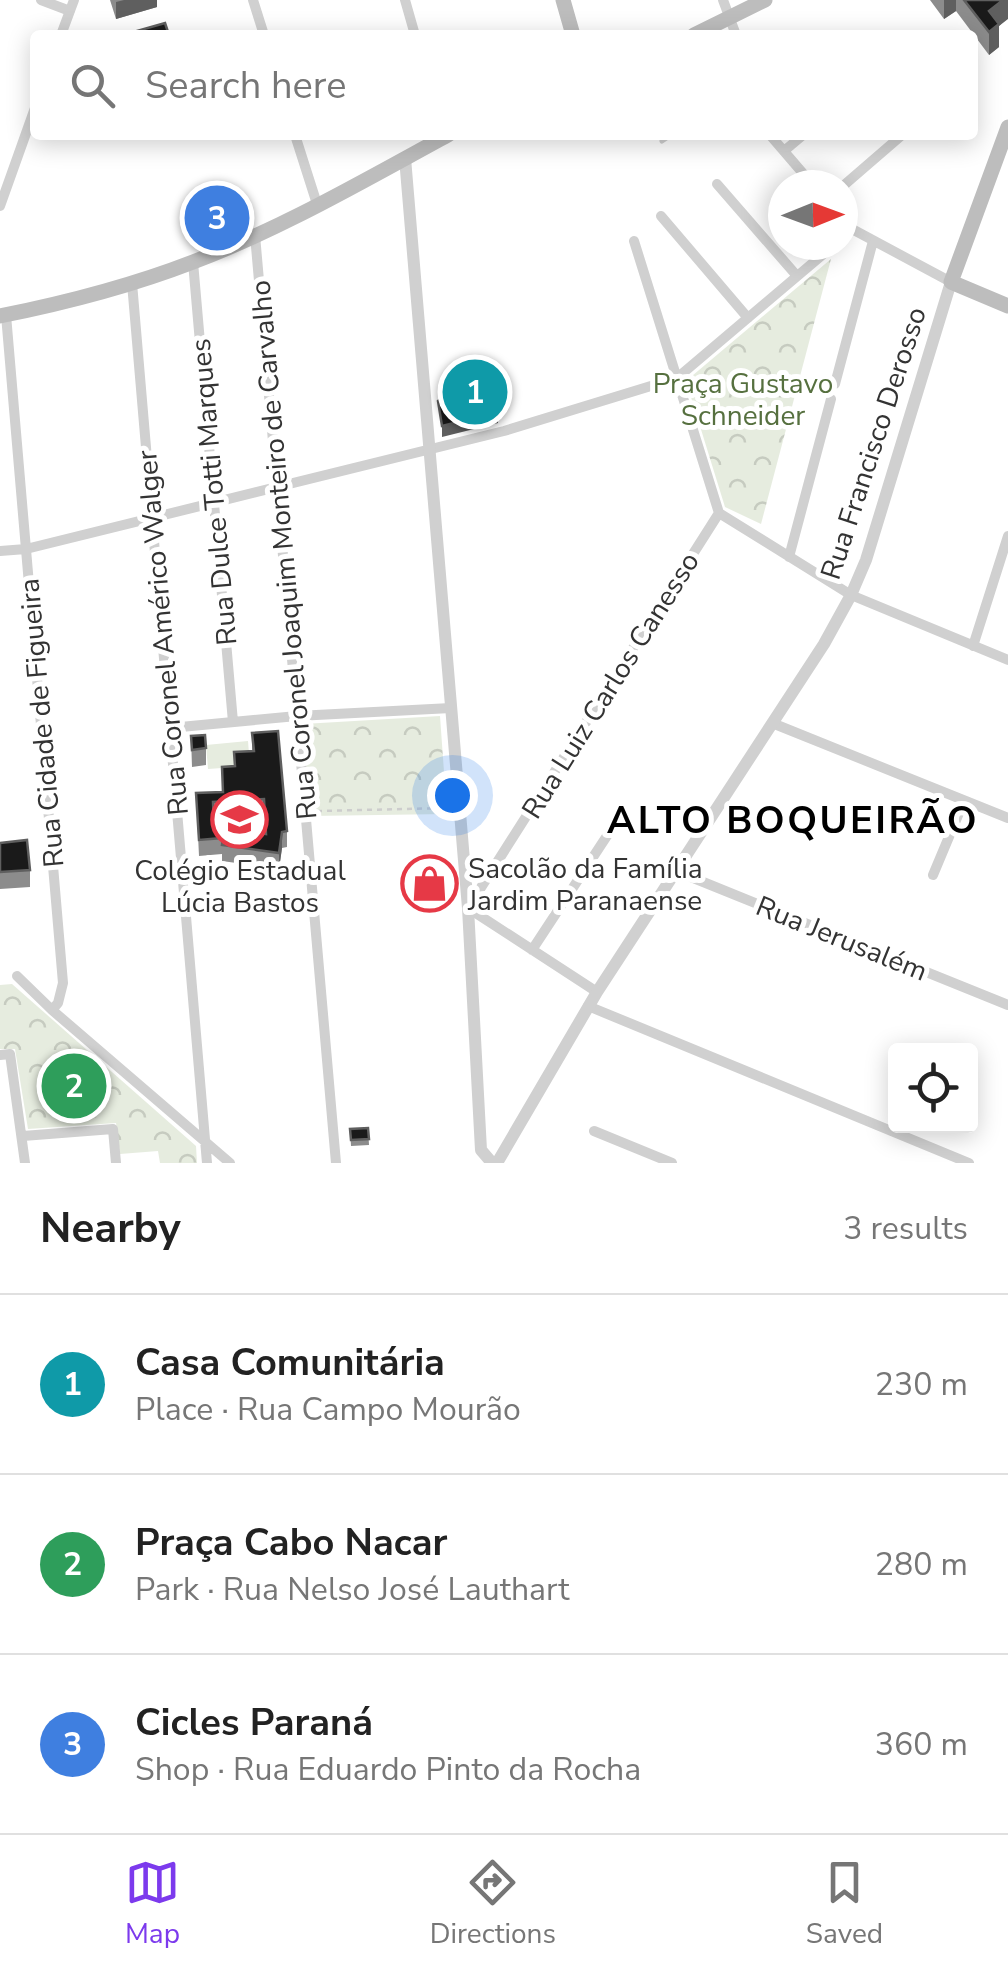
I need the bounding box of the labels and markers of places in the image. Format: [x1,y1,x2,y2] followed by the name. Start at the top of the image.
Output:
[184,180,250,256] pin: 3
[442,354,508,430] pin: 1
[210,789,270,849] school or university icon: Colégio Estadual Lúcia Bastos
[467,850,703,920] place label: Sacolão da Família Jardim Paranaense
[134,852,346,922] place label: Colégio Estadual Lúcia Bastos
[399,854,459,914] shop icon: Sacolão da Família Jardim Paranaense
[42,1048,106,1124] pin: 2

